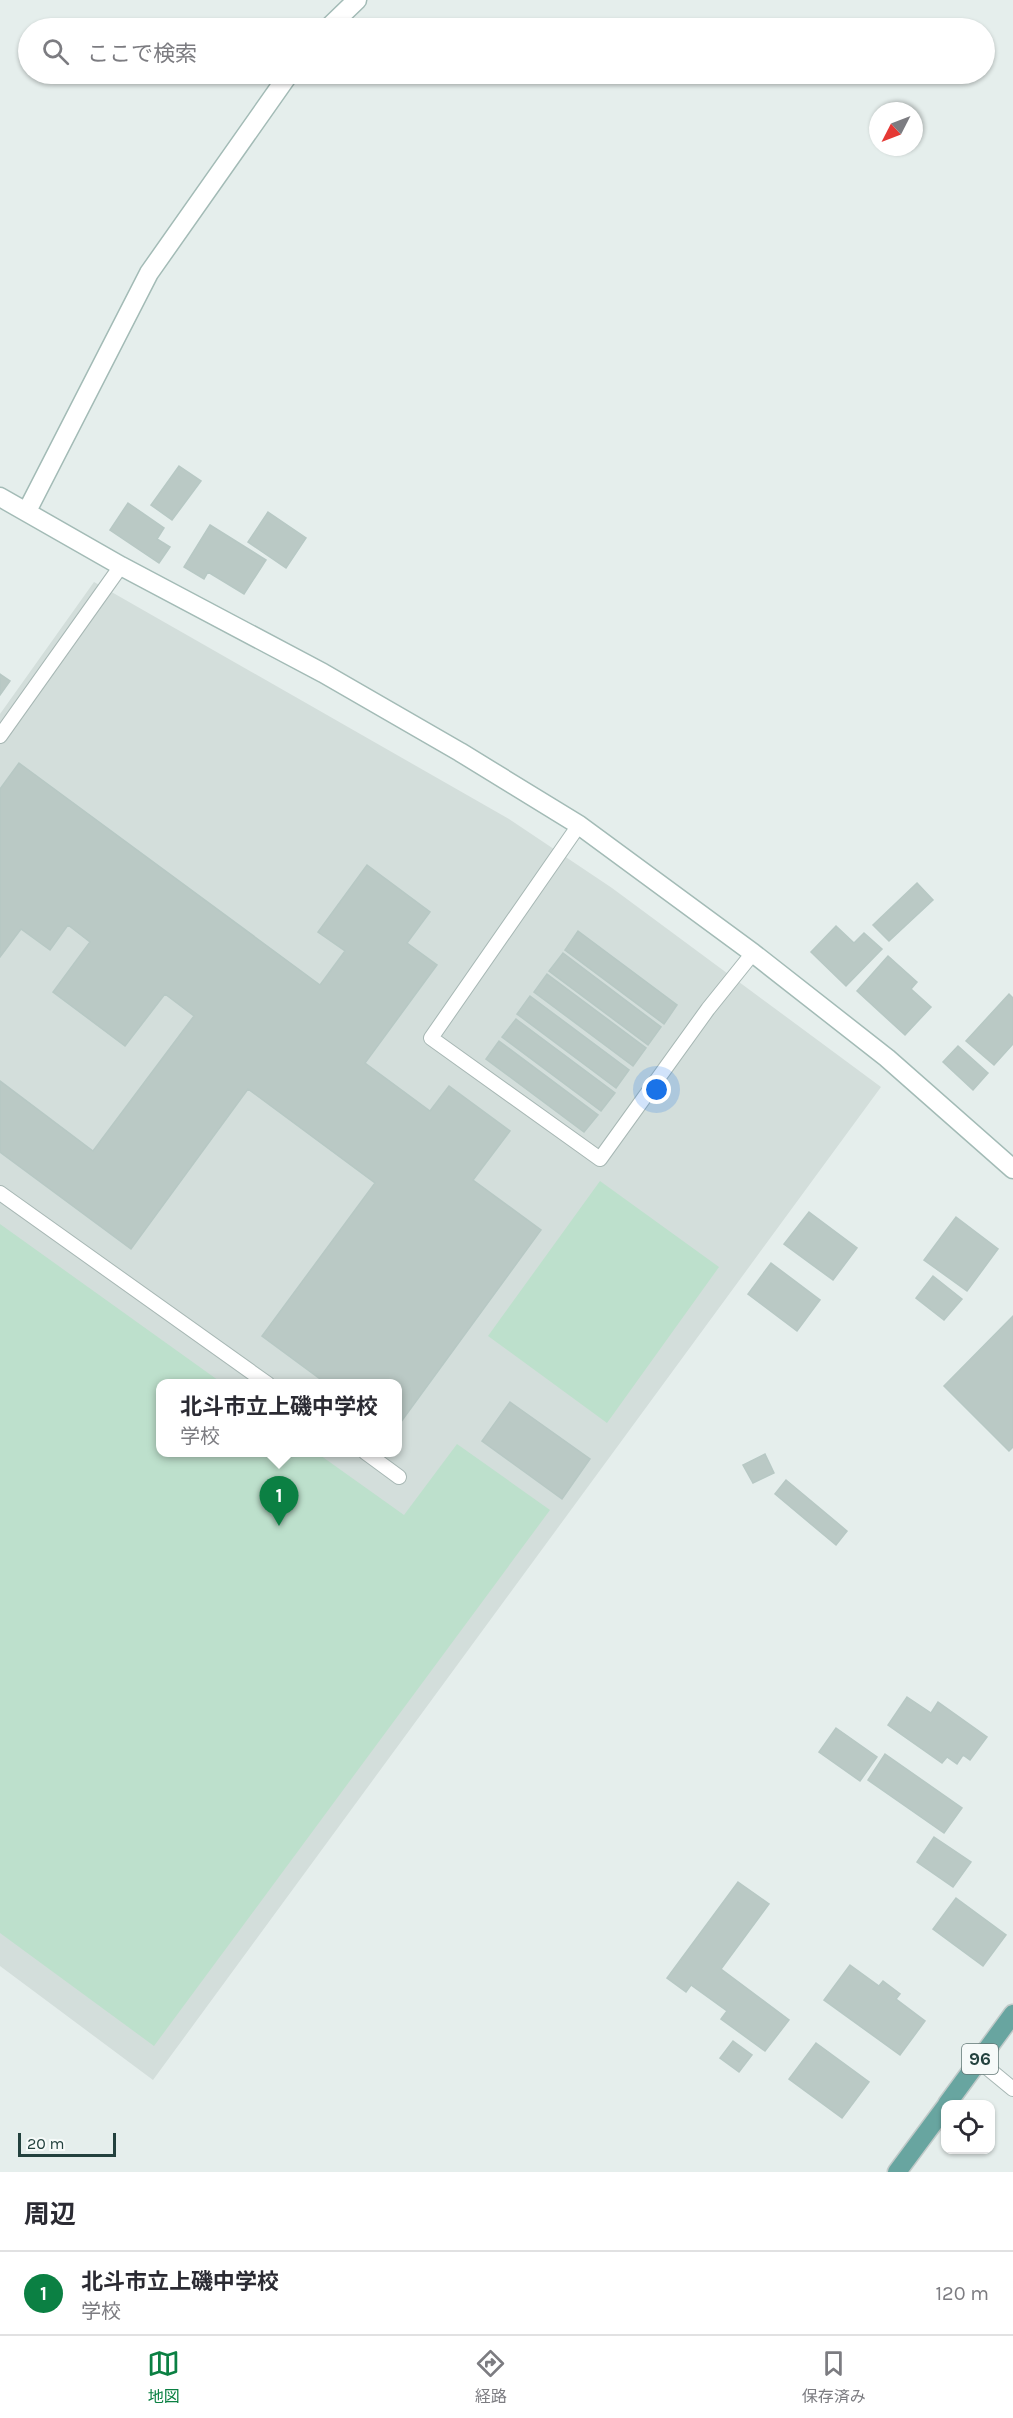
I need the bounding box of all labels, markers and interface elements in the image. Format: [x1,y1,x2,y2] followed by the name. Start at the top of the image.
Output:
[18,18,995,84] search box
[39,35,72,68] icon: search
[87,41,197,67] text: ここで検索
[869,102,923,156] north arrow
[642,1075,671,1104] your location
[156,1379,402,1457] popup
[180,1394,378,1420] text: 北斗市立上磯中学校
[180,1425,220,1448] text: 学校
[260,1476,298,1526] pin: 1
[962,2044,998,2074] road number: 96
[941,2100,995,2154] map controls
[941,2100,995,2154] button: locate
[18,2130,116,2158] scale bar
[27,2134,65,2153] text: 20 m
[24,2199,76,2230] text: 周辺
[81,2269,279,2295] text: 北斗市立上磯中学校
[40,2282,47,2305] text: 1
[935,2282,989,2305] text: 120 m
[81,2300,121,2323] text: 学校
[147,2347,180,2407] tab: 地図
[474,2347,507,2407] tab: 経路
[802,2347,866,2407] tab: 保存済み

